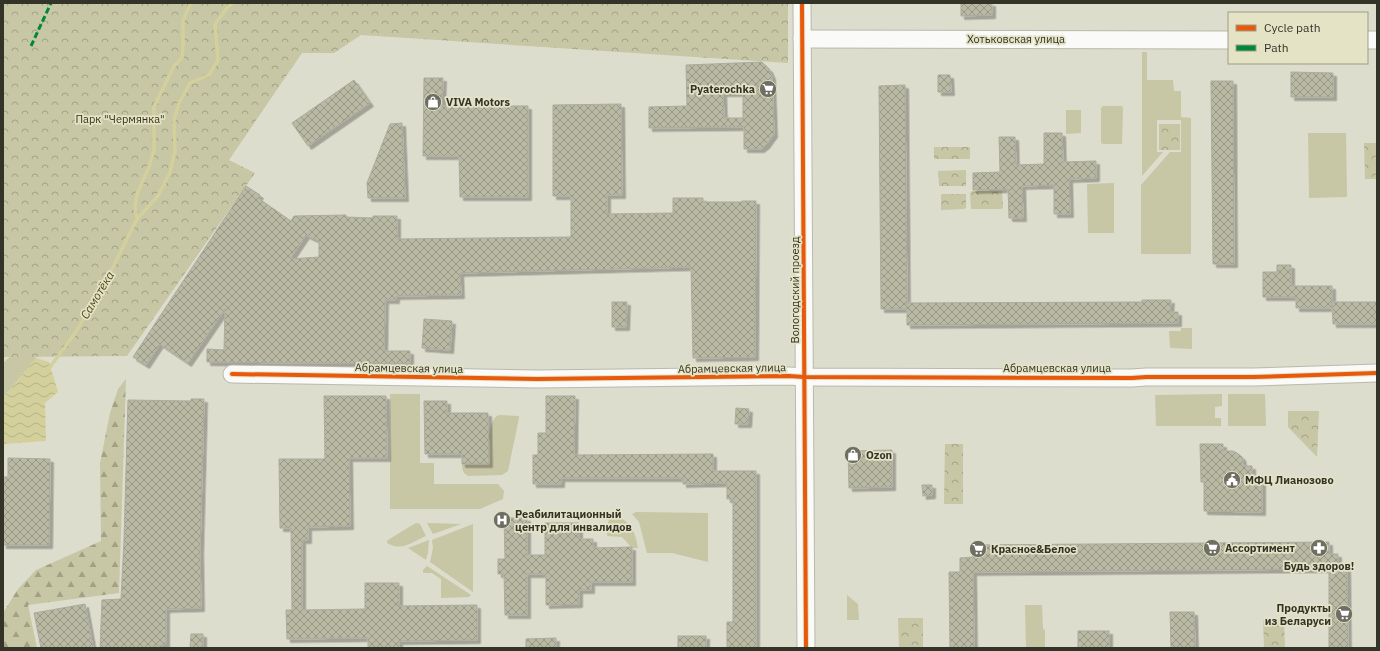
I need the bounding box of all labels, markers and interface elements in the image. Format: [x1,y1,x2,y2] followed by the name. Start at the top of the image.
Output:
[1228,12,1368,64] legend
[1264,20,1321,35] text: Cycle path
[967,32,1065,46] street label: Хотьковская улица
[1264,40,1289,55] text: Path
[758,79,778,99] supermarket icon: Pyaterochka
[690,82,755,96] place label: Pyaterochka
[423,92,443,112] shop icon: VIVA Motors
[446,95,511,109] place label: VIVA Motors
[75,112,165,126] park label: Парк "Чермянка"
[788,236,802,344] street label: Вологодский проезд
[77,268,117,322] water label: Самотёка
[355,360,463,376] street label: Абрамцевская улица
[678,360,786,376] street label: Абрамцевская улица
[1003,361,1111,375] street label: Абрамцевская улица
[843,445,863,465] shop icon: Ozon
[866,448,892,462] place label: Ozon
[1222,470,1242,490] public building icon: МФЦ Лианозово
[1245,473,1334,487] place label: МФЦ Лианозово
[515,507,632,534] place label: Реабилитационный центр для инвалидов
[492,510,512,530] hospital icon: Реабилитационный центр для инвалидов
[1202,538,1222,558] supermarket icon: Ассортимент
[1309,538,1329,558] pharmacy icon: Будь здоров!
[968,539,988,559] supermarket icon: Красное&Белое
[1225,541,1296,555] place label: Ассортимент
[991,542,1077,556] place label: Красное&Белое
[1284,559,1354,573] place label: Будь здоров!
[1265,601,1331,628] place label: Продукты из Беларуси
[1334,604,1354,624] supermarket icon: Продукты из Беларуси

